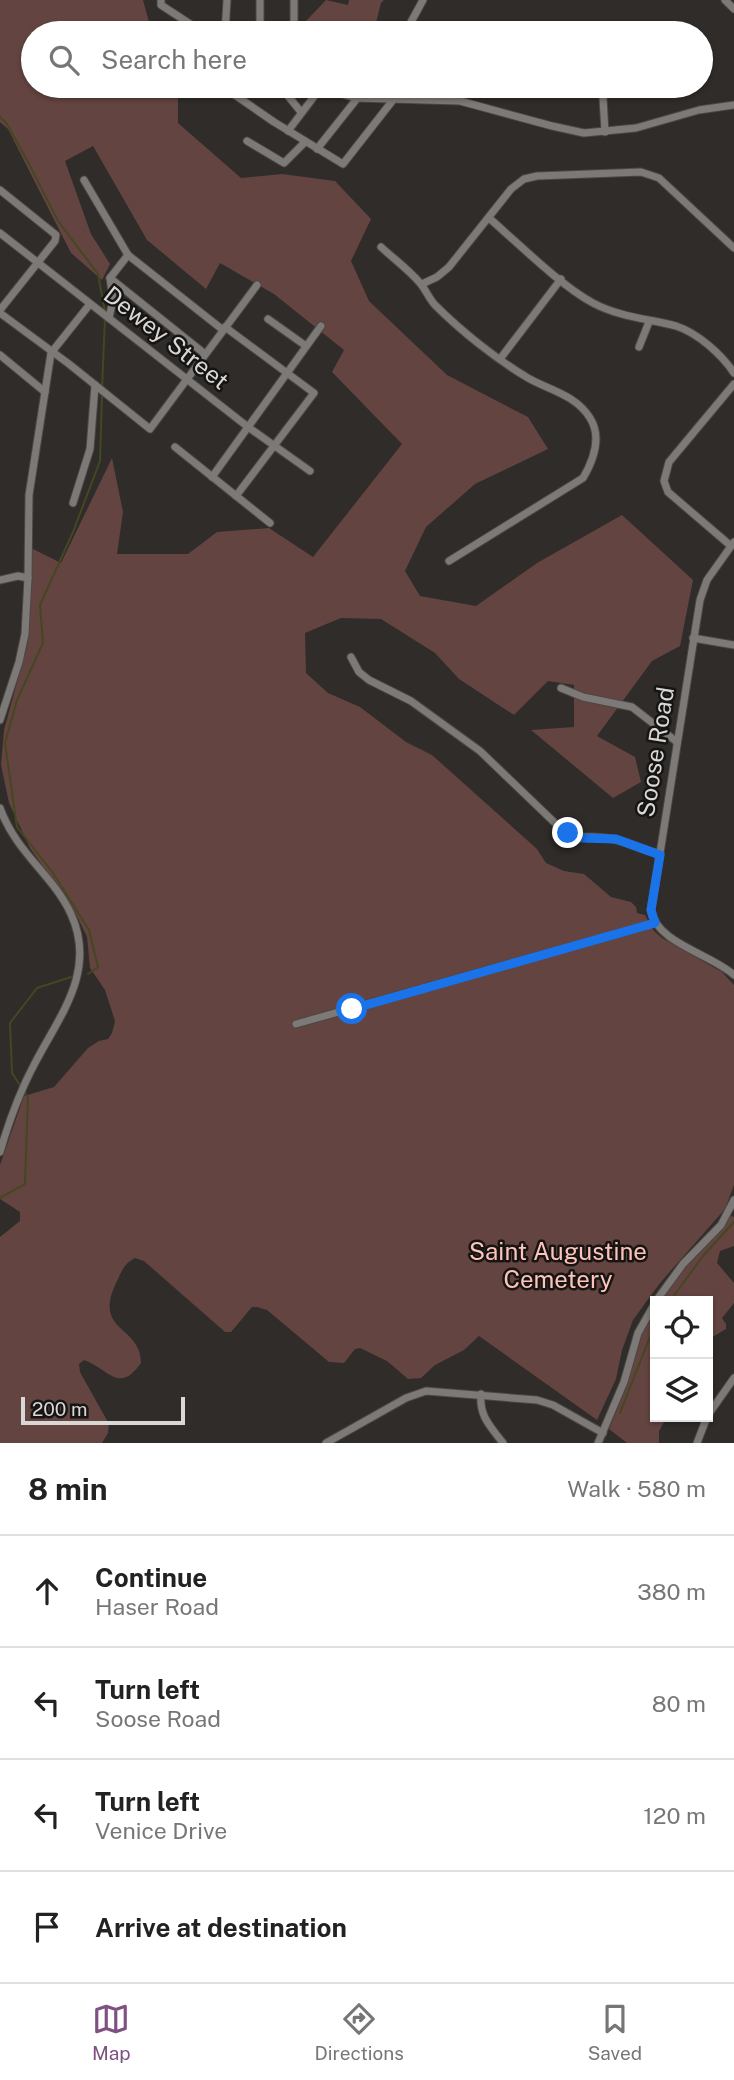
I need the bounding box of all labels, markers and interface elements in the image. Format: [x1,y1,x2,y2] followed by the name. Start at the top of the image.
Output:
[21,21,713,98] search box
[45,41,83,79] icon: search
[101,44,247,75] text: Search here
[99,280,235,395] street label: Dewey Street
[631,685,679,819] street label: Soose Road
[552,817,583,848] route end
[336,993,367,1024] route start
[469,1237,647,1293] park label: Saint Augustine Cemetery
[650,1296,713,1422] map controls
[650,1296,713,1359] button: locate
[650,1359,713,1422] button: layers
[21,1394,186,1426] scale bar
[32,1398,88,1420] text: 200 m
[28,1471,108,1507] text: 8 min
[567,1475,706,1502] text: Walk · 580 m
[95,1562,207,1593] text: Continue
[28,1572,66,1610] icon: ahead
[637,1578,706,1605] text: 380 m
[95,1593,219,1620] text: Haser Road
[95,1674,200,1705] text: Turn left
[28,1684,66,1722] icon: left
[652,1690,706,1717] text: 80 m
[95,1705,221,1732] text: Soose Road
[95,1786,200,1817] text: Turn left
[28,1796,66,1834] icon: left
[643,1802,706,1829] text: 120 m
[95,1817,227,1844] text: Venice Drive
[28,1908,66,1946] icon: arrive
[95,1912,347,1943] text: Arrive at destination
[92,2000,131,2064] tab: Map
[315,2000,404,2064] tab: Directions
[588,2000,642,2064] tab: Saved

